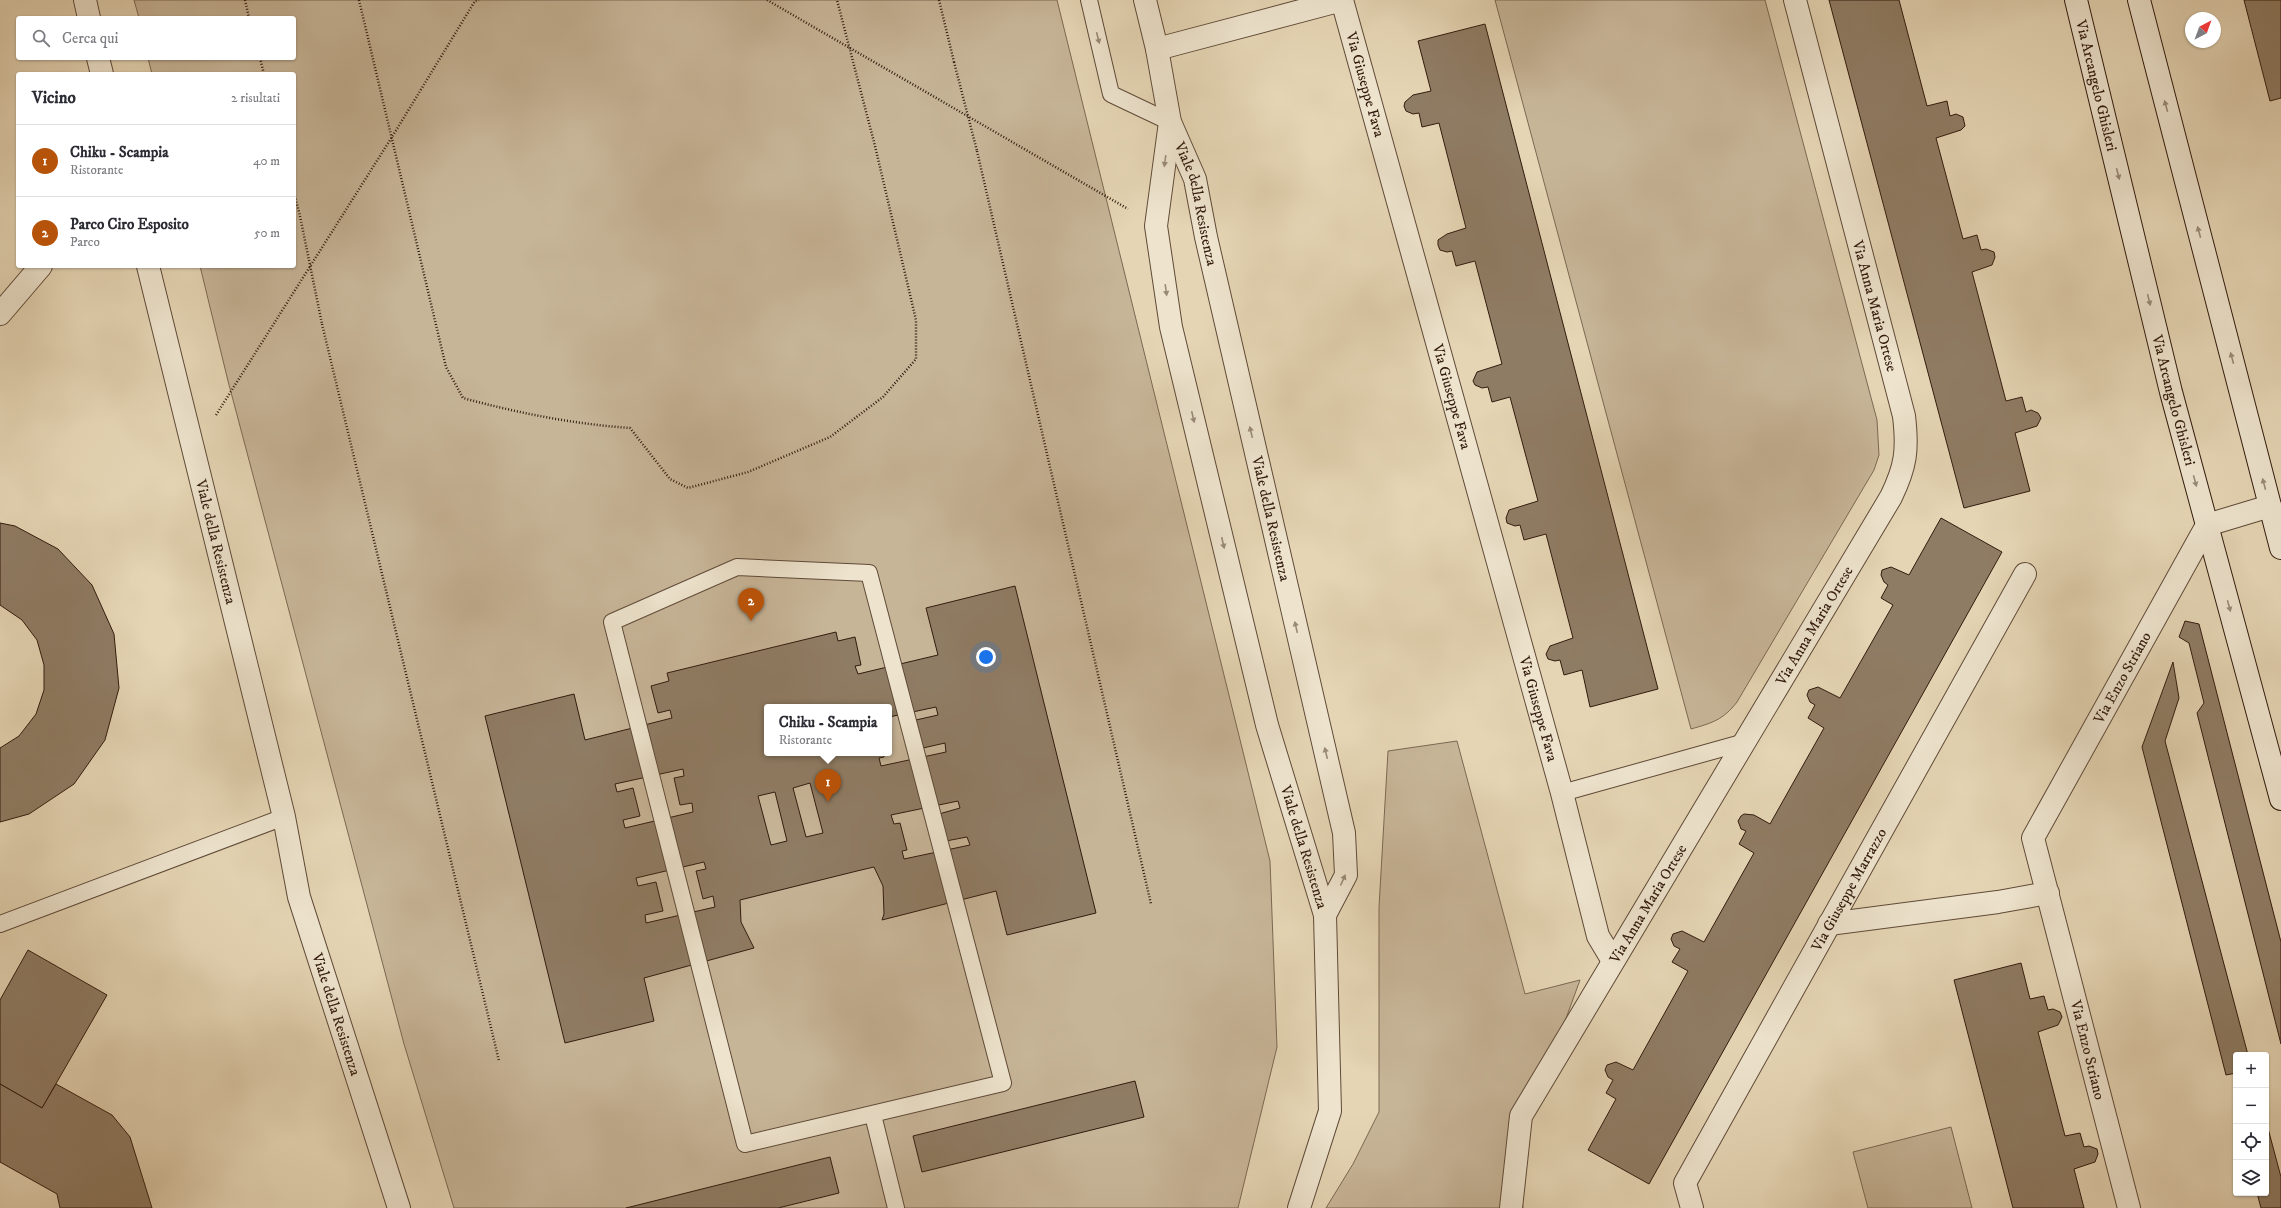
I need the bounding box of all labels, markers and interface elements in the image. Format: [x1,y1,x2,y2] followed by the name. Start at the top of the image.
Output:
[2185,12,2221,48] north arrow
[16,16,296,60] search box
[2071,17,2121,153] street label: Via Arcangelo Ghisleri
[30,27,52,49] icon: search
[62,29,118,48] text: Cerca qui
[1341,29,1389,140] street label: Via Giuseppe Fava
[1095,32,1101,44] one-way arrow
[32,87,76,109] text: Vicino
[231,90,280,106] text: 2 risultati
[2163,100,2169,112] one-way arrow
[1170,138,1221,268] street label: Viale della Resistenza
[70,143,169,162] text: Chiku - Scampia
[43,153,47,169] text: 1
[253,153,280,169] text: 40 m
[1162,155,1168,167] one-way arrow
[70,162,123,178] text: Ristorante
[2115,168,2121,180] one-way arrow
[70,215,189,234] text: Parco Ciro Esposito
[42,225,48,241] text: 2
[254,225,280,241] text: 50 m
[2196,226,2202,238] one-way arrow
[70,234,100,250] text: Parco
[1848,237,1901,374] street label: Via Anna Maria Ortese
[1163,284,1169,296] one-way arrow
[2146,294,2152,307] one-way arrow
[2147,332,2200,468] street label: Via Arcangelo Ghisleri
[1428,341,1475,452] street label: Via Giuseppe Fava
[2228,351,2234,364] one-way arrow
[1190,411,1196,423] one-way arrow
[1248,426,1254,438] one-way arrow
[1247,453,1295,584] street label: Viale della Resistenza
[2192,475,2198,487] one-way arrow
[191,477,240,607] street label: Viale della Resistenza
[2261,477,2267,489] one-way arrow
[1221,537,1227,549] one-way arrow
[1771,563,1858,690] street label: Via Anna Maria Ortese
[738,588,764,621] pin: 2
[2226,600,2232,612] one-way arrow
[1293,620,1299,633] one-way arrow
[2089,628,2156,728] street label: Via Enzo Striano
[976,647,996,667] your location
[1514,653,1562,764] street label: Via Giuseppe Fava
[764,704,892,756] popup
[779,713,877,732] text: Chiku - Scampia
[779,732,832,748] text: Ristorante
[1322,747,1328,759] one-way arrow
[815,769,841,802] pin: 1
[1276,782,1332,912] street label: Viale della Resistenza
[1807,825,1891,956] street label: Via Giuseppe Marrazzo
[1605,841,1691,968] street label: Via Anna Maria Ortese
[1340,875,1346,886] one-way arrow
[307,950,365,1079] street label: Viale della Resistenza
[2066,997,2109,1102] street label: Via Enzo Striano
[2233,1052,2269,1196] map controls
[2233,1052,2269,1088] button: +
[2233,1088,2269,1124] button: −
[2233,1124,2269,1160] button: locate
[2233,1160,2269,1196] button: layers

